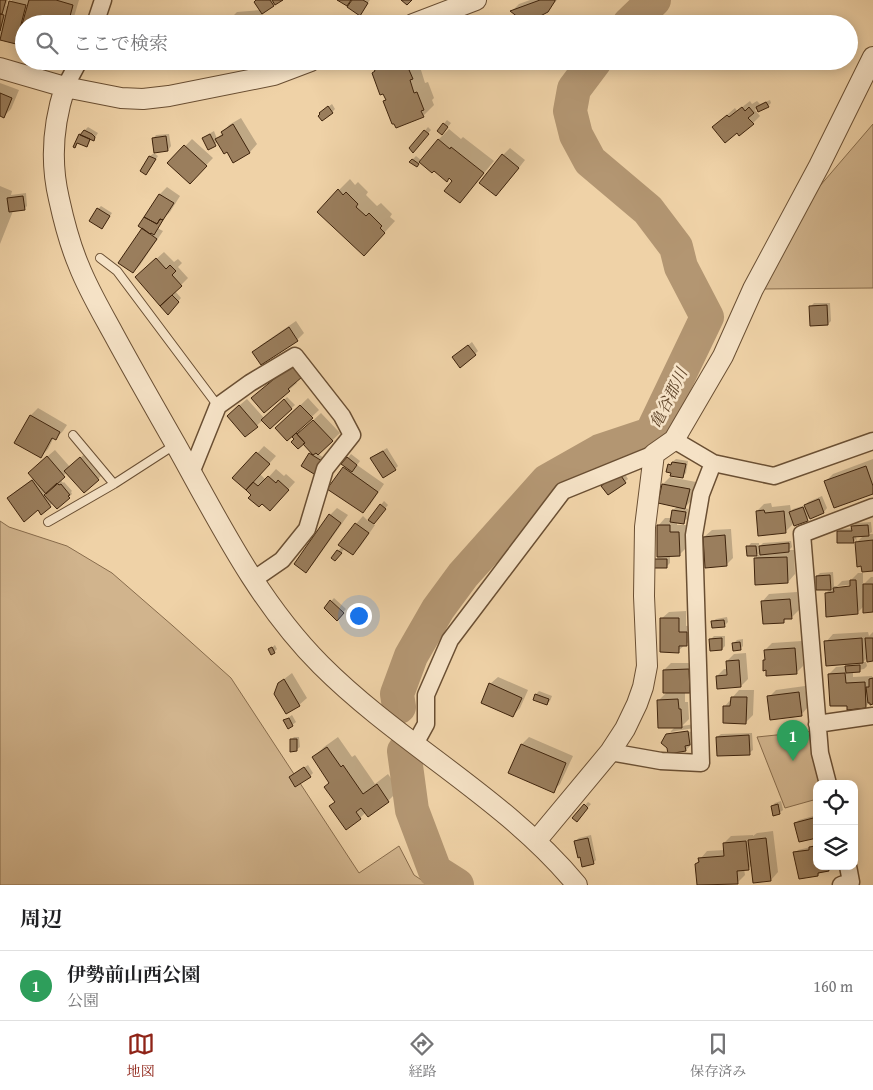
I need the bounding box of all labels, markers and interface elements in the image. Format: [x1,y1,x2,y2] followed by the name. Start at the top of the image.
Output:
[15,15,858,70] search box
[33,29,61,57] icon: search
[73,29,168,57] text: ここで検索
[643,362,694,432] water label: 亀谷郡川
[346,603,372,629] your location
[777,720,809,761] pin: 1
[813,780,858,870] map controls
[813,780,858,825] button: locate
[813,825,858,870] button: layers
[20,903,62,934] text: 周辺
[67,960,200,988] text: 伊勢前山西公園
[32,974,40,998] text: 1
[813,974,853,998] text: 160 m
[67,988,99,1012] text: 公園
[127,1030,155,1081] tab: 地図
[408,1030,436,1081] tab: 経路
[690,1030,746,1081] tab: 保存済み

